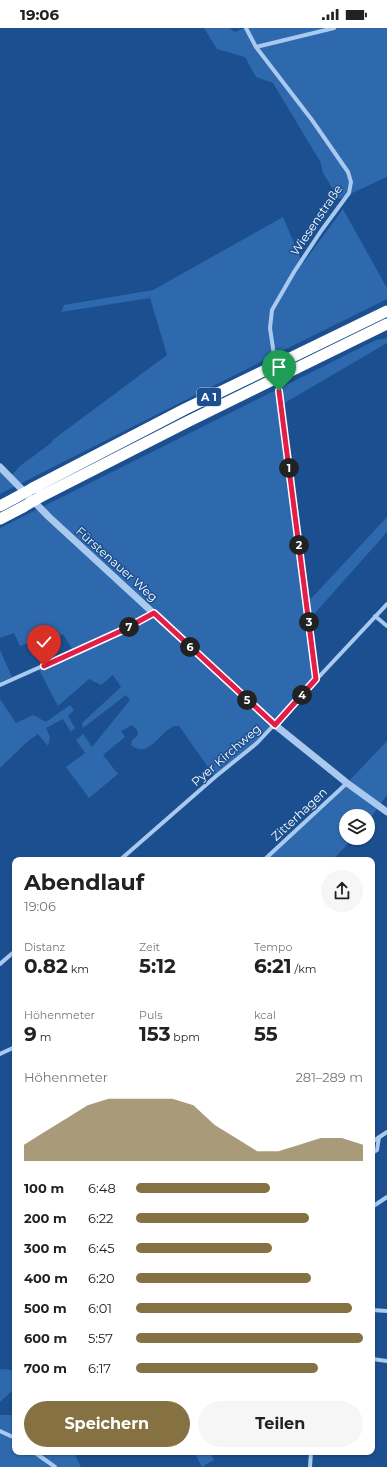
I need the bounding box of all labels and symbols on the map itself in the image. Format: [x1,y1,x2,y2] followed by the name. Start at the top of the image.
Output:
[287,182,345,258] street label: Wiesenstraße
[262,350,296,391] pin
[197,388,221,406] road number: A 1
[279,458,299,478] pin: 1
[73,523,161,605] street label: Fürstenauer Weg
[289,535,309,555] pin: 2
[299,612,319,632] pin: 3
[119,617,139,637] pin: 7
[27,625,61,666] pin
[180,637,200,657] pin: 6
[292,685,312,705] pin: 4
[237,690,257,710] pin: 5
[188,721,264,789] street label: Pyer Kirchweg
[268,784,330,844] street label: Zitterhagen

